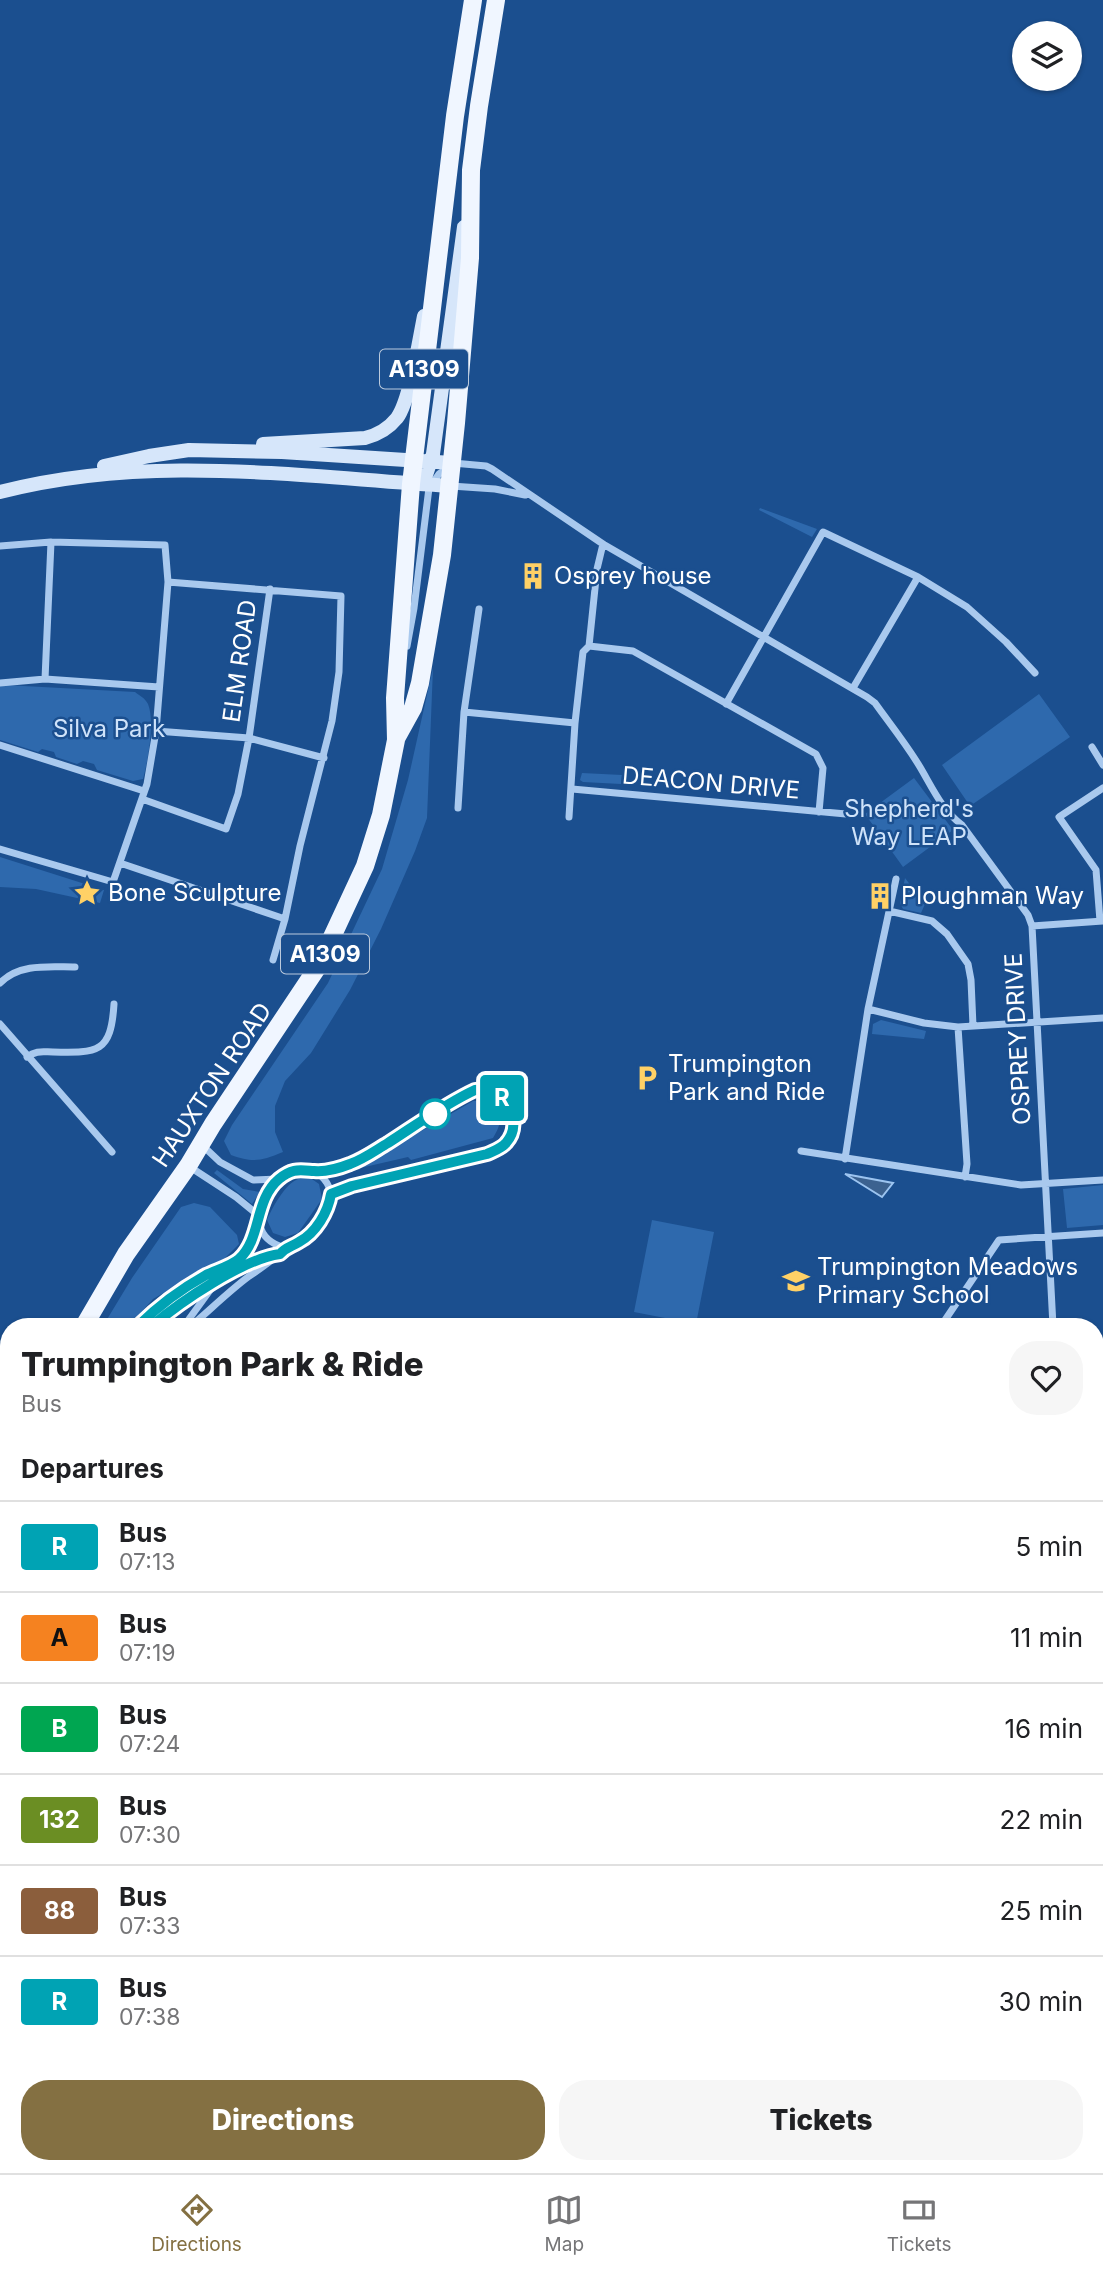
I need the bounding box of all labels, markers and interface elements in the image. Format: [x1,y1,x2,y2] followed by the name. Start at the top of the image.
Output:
[1012,21,1082,91] map controls
[1012,21,1082,91] button: layers
[380,350,468,388] road number: A1309
[518,561,548,591] building icon: Osprey house
[554,561,712,590] place label: Osprey house
[217,598,262,724] street label: ELM ROAD
[53,714,165,743] park label: Silva Park
[621,760,801,805] street label: DEACON DRIVE
[844,794,974,851] park label: Shepherd's Way LEAP
[72,878,102,908] place icon: Bone Sculpture
[108,878,282,907] place label: Bone Sculpture
[865,881,895,911] building icon: Ploughman Way
[901,881,1084,910] place label: Ploughman Way
[281,934,369,973] road number: A1309
[999,952,1036,1126] street label: OSPREY DRIVE
[146,997,277,1172] street label: HAUXTON ROAD
[668,1049,825,1106] place label: Trumpington Park and Ride
[632,1063,662,1093] parking icon: Trumpington Park and Ride
[479,1075,525,1121] line badge: R
[494,1083,510,1112] text: R
[420,1099,450,1129] unlabelled marker
[817,1252,1078,1309] place label: Trumpington Meadows Primary School
[781,1266,811,1296] school or university icon: Trumpington Meadows Primary School
[1009,1341,1083,1415] button: heart
[21,1344,424,1384] text: Trumpington Park & Ride
[21,1390,62,1418] text: Bus
[21,1453,164,1484] text: Departures
[119,1517,167,1548] text: Bus
[1015,1531,1083,1562] text: 5 min
[52,1532,67,1561] text: R
[119,1548,176,1576] text: 07:13
[119,1608,167,1639] text: Bus
[1010,1622,1083,1653] text: 11 min
[51,1623,68,1652] text: A
[119,1639,176,1667] text: 07:19
[119,1699,167,1730] text: Bus
[1005,1713,1083,1744] text: 16 min
[52,1714,67,1743] text: B
[119,1730,180,1758] text: 07:24
[119,1790,167,1821] text: Bus
[1000,1804,1083,1835] text: 22 min
[39,1805,80,1834] text: 132
[119,1821,181,1849] text: 07:30
[119,1881,167,1912] text: Bus
[1000,1895,1083,1926] text: 25 min
[44,1896,75,1925] text: 88
[119,1912,180,1940] text: 07:33
[119,1972,167,2003] text: Bus
[999,1986,1083,2017] text: 30 min
[52,1987,67,2016] text: R
[119,2003,180,2031] text: 07:38
[21,2080,545,2160] button: Directions
[559,2080,1083,2160] button: Tickets
[151,2191,242,2256] tab: Directions
[545,2191,584,2256] tab: Map
[887,2191,952,2256] tab: Tickets

